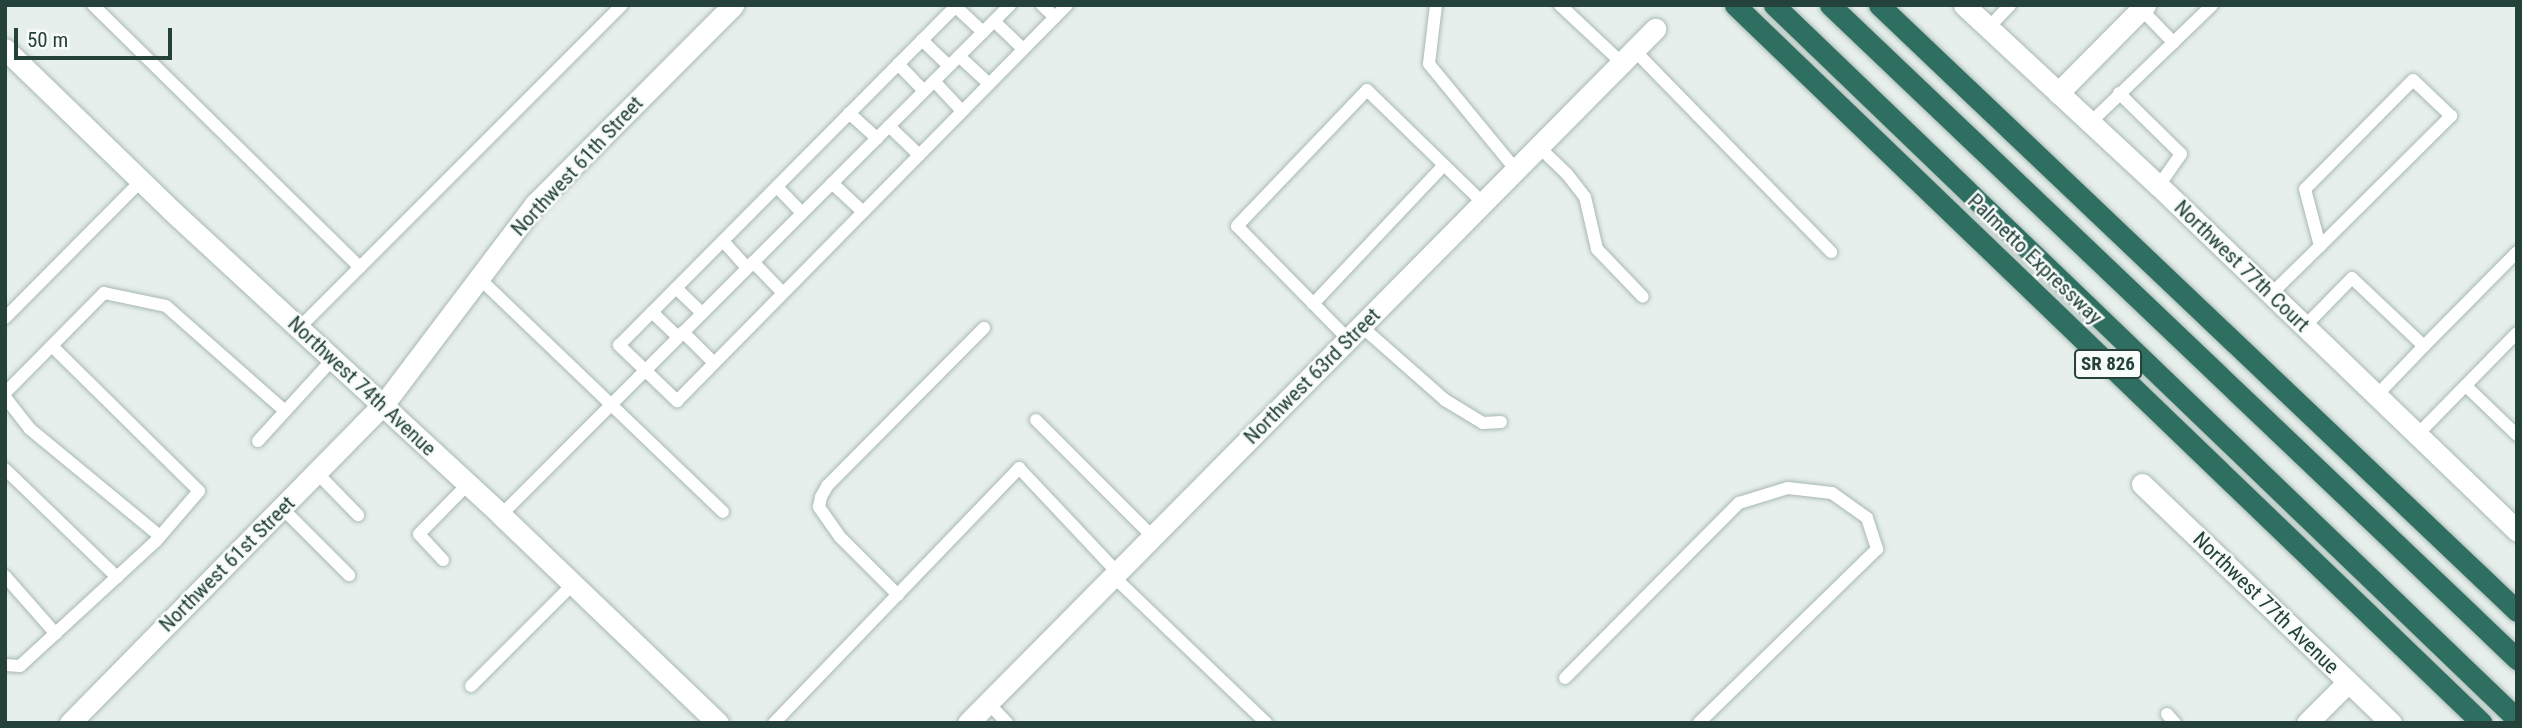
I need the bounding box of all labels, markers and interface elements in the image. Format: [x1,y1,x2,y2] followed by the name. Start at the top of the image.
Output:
[18,14,175,58] scale bar
[27,28,68,52] text: 50 m
[506,91,648,241] street label: Northwest 61th Street
[1963,188,2107,330] street label: Palmetto Expressway
[2169,195,2315,337] street label: Northwest 77th Court
[1239,303,1385,449] street label: Northwest 63rd Street
[283,311,441,461] street label: Northwest 74th Avenue
[2073,348,2143,380] road number: SR 826
[154,491,300,637] street label: Northwest 61st Street
[2188,527,2344,679] street label: Northwest 77th Avenue

